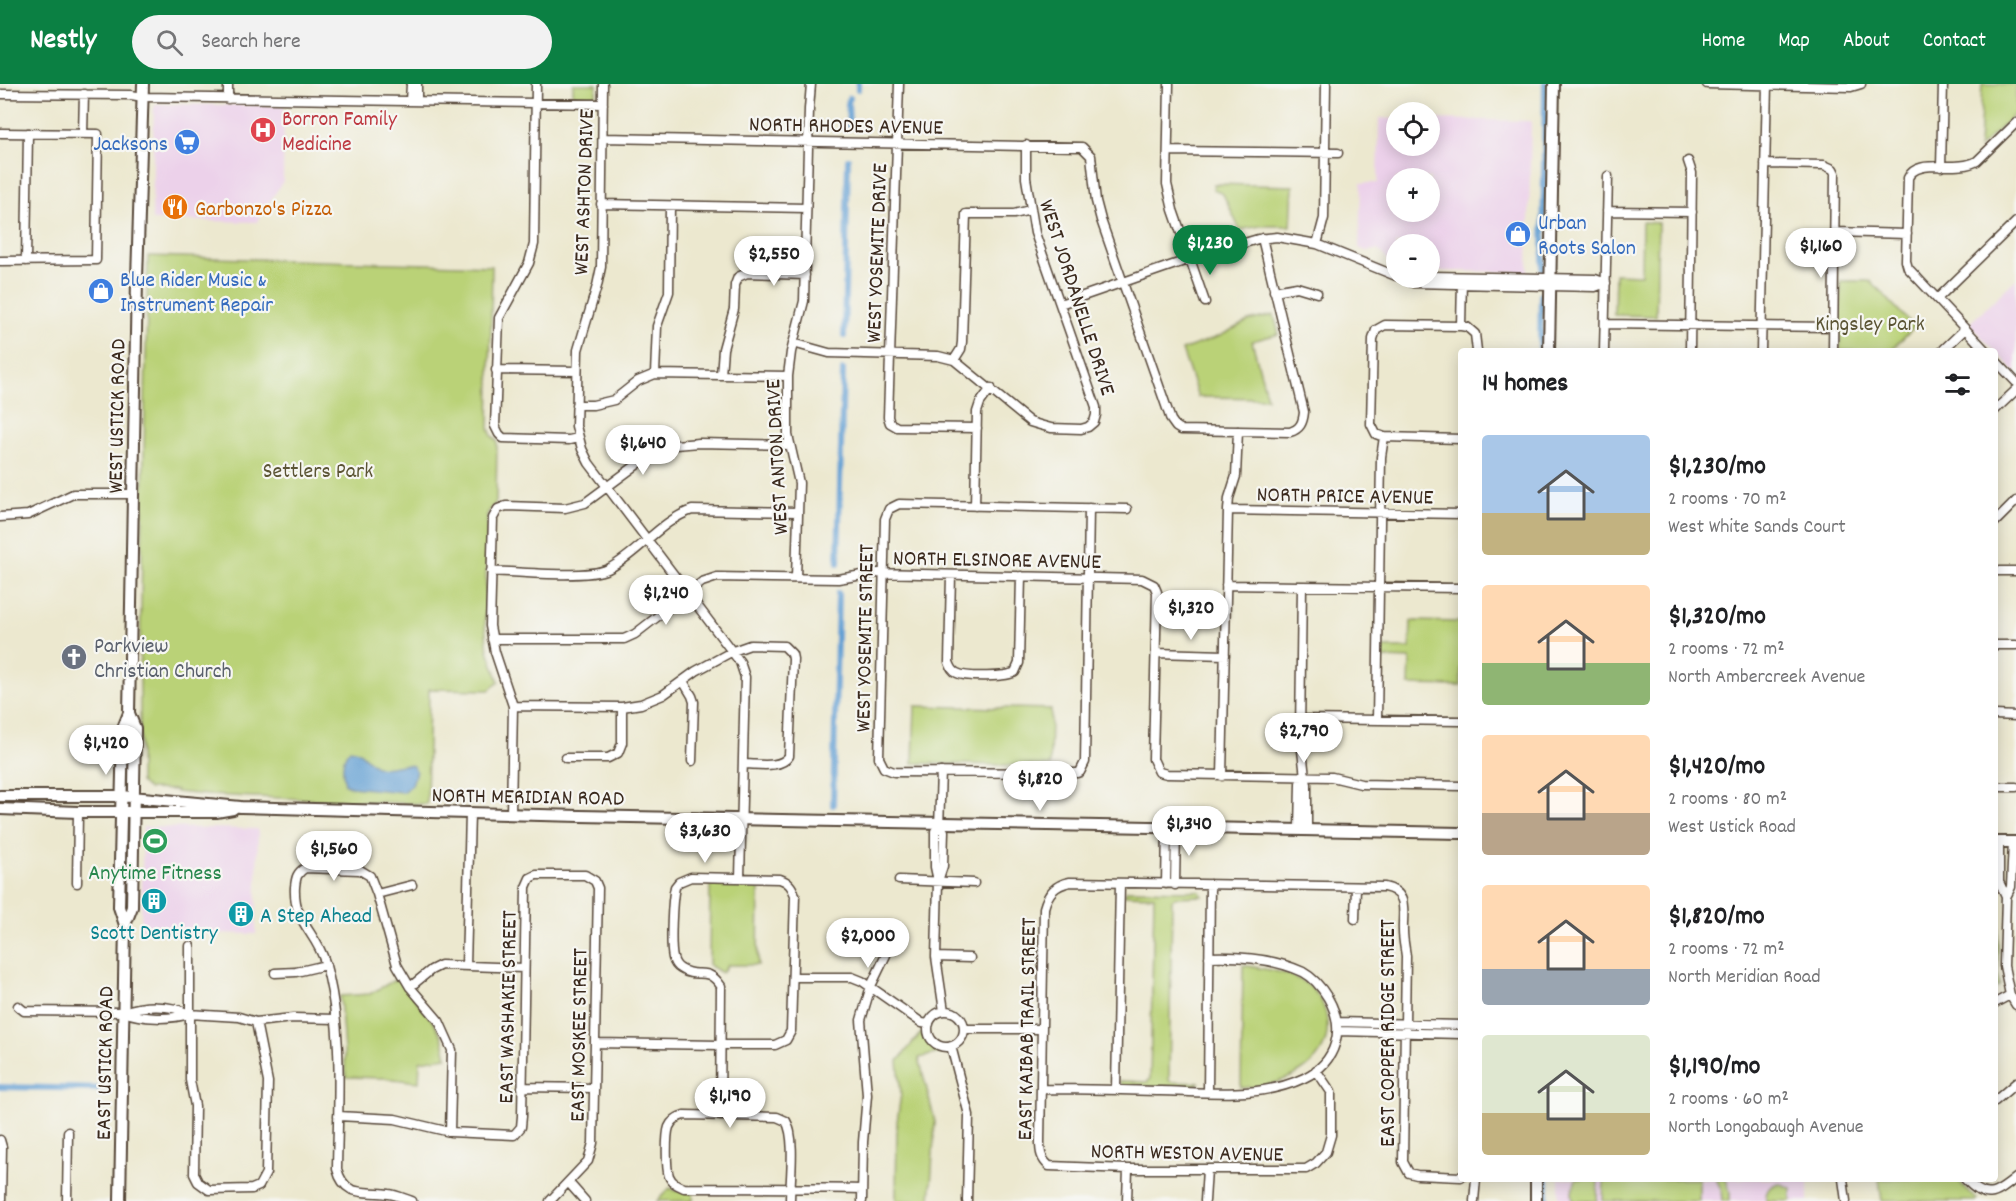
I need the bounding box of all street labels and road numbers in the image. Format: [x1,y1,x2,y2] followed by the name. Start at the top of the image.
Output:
[567,109,604,276] street label: WEST ASHTON DRIVE
[749,110,943,145] street label: NORTH RHODES AVENUE
[860,163,897,343] street label: WEST YOSEMITE DRIVE
[1029,196,1122,400] street label: WEST JORDANELLE DRIVE
[102,338,135,494] street label: WEST USTICK ROAD
[759,378,798,535] street label: WEST ANTON DRIVE
[1256,480,1434,515] street label: NORTH PRICE AVENUE
[849,544,884,732] street label: WEST YOSEMITE STREET
[893,544,1101,579] street label: NORTH ELSINORE AVENUE
[431,781,624,816] street label: NORTH MERIDIAN ROAD
[492,910,527,1104] street label: EAST WASHAKIE STREET
[1011,917,1046,1141] street label: EAST KAIBAB TRAIL STREET
[1374,919,1405,1147] street label: EAST COPPER RIDGE STREET
[563,948,598,1122] street label: EAST MOSKEE STREET
[90,986,123,1140] street label: EAST USTICK ROAD
[1090,1137,1284,1172] street label: NORTH WESTON AVENUE

